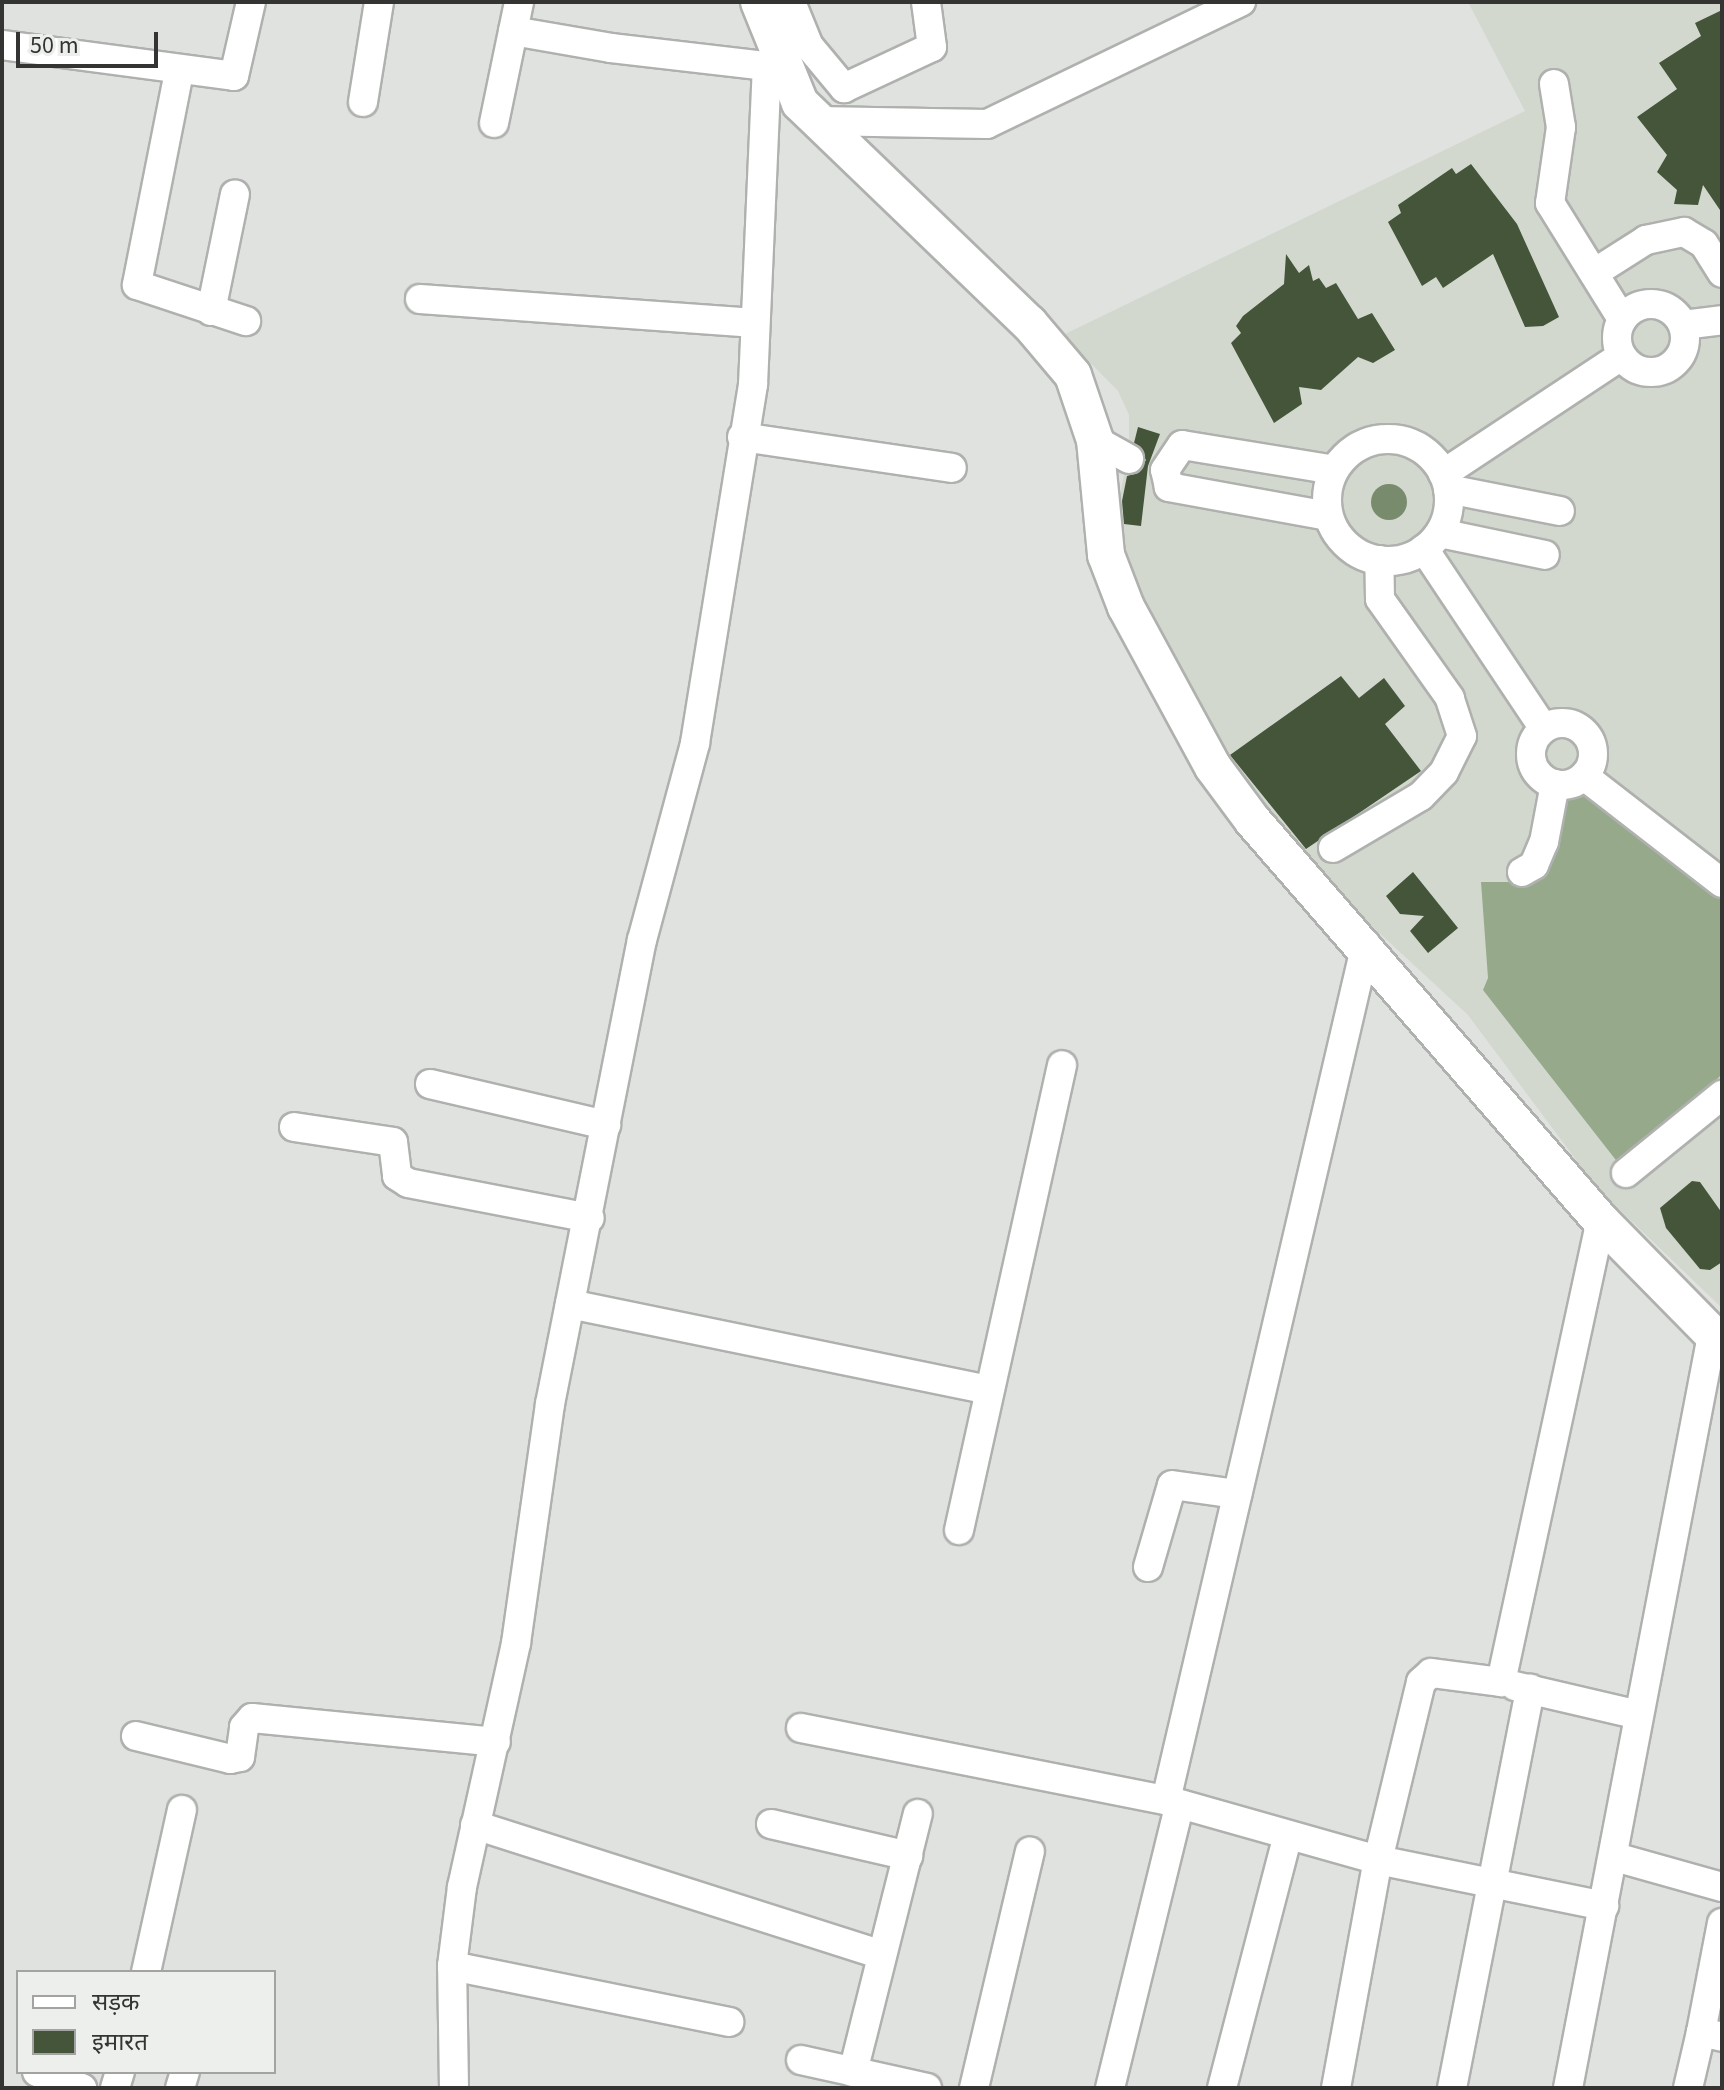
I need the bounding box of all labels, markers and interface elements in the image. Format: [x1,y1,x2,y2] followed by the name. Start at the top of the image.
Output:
[20,16,162,66] scale bar
[30,28,79,63] text: 50 m
[16,1970,276,2074] legend
[92,1985,140,2020] text: सड़क
[92,2025,148,2060] text: इमारत

